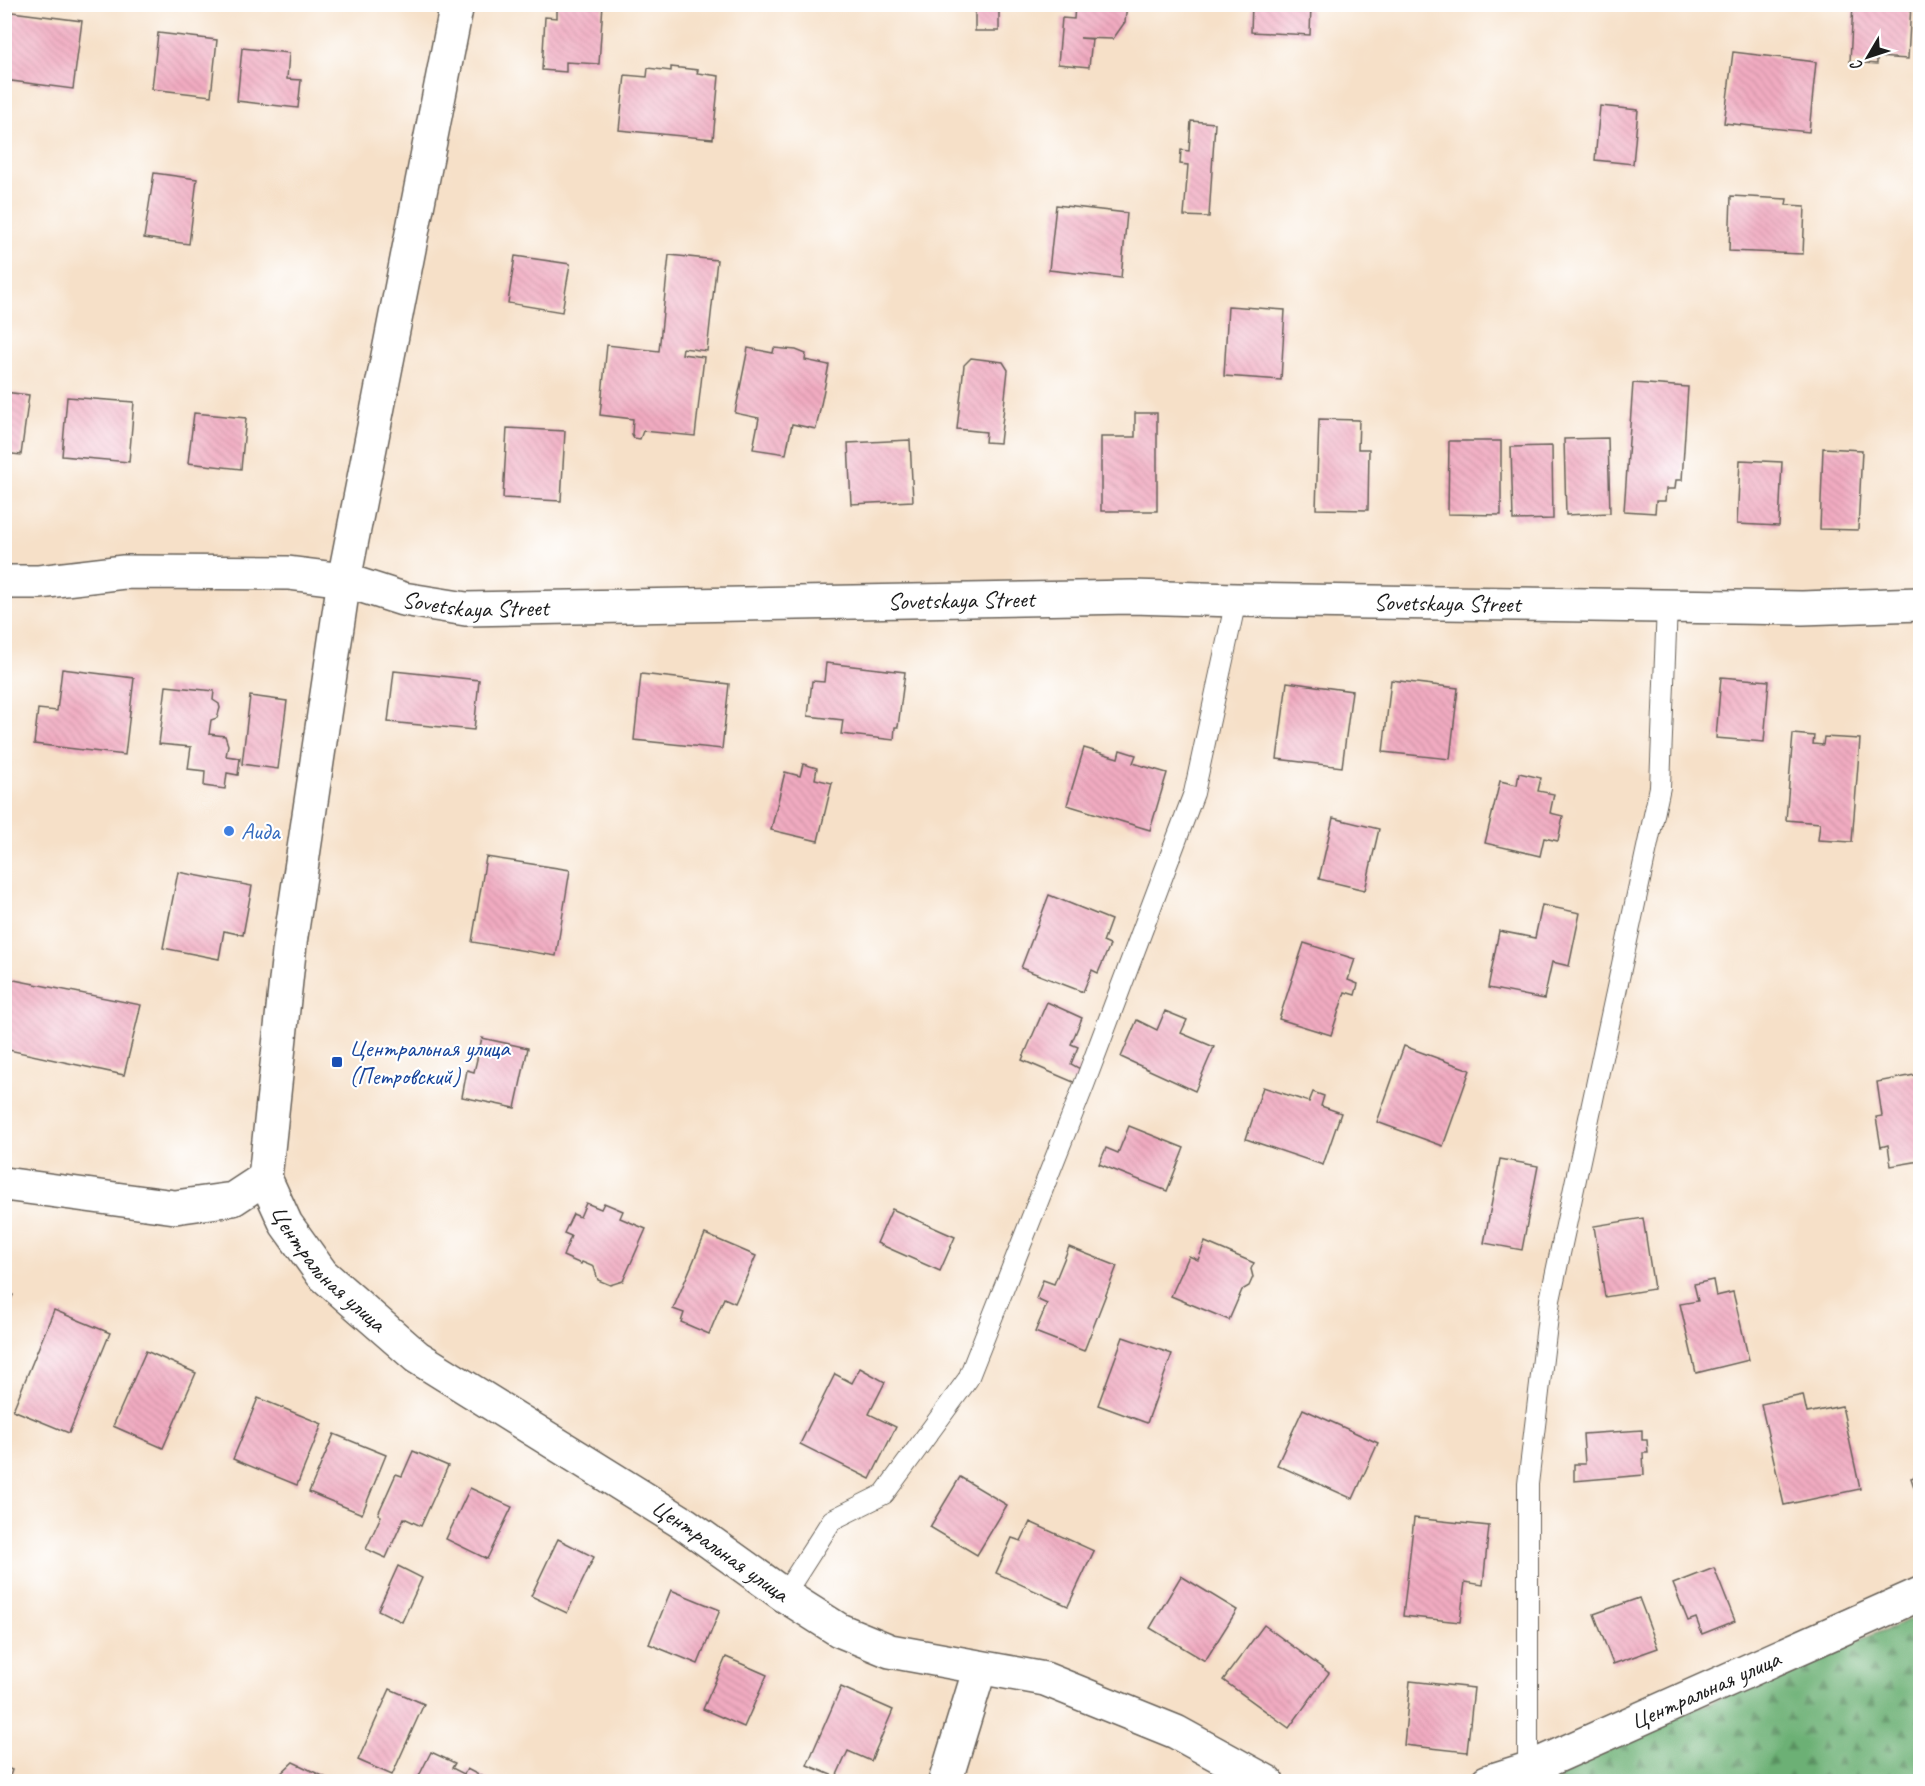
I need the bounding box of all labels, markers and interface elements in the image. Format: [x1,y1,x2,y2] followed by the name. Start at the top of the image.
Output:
[1838,27,1898,87] north arrow
[1846,55,1867,75] text: С
[400,584,551,624] street label: Sovetskaya Street
[887,584,1037,616] street label: Sovetskaya Street
[1373,587,1523,619] street label: Sovetskaya Street
[241,816,281,846] place label: Аида
[222,824,236,838] marker: Аида
[349,1033,511,1091] place label: Центральная улица (Петровский)
[330,1055,344,1069] marker: Центральная улица (Петровский)
[264,1200,393,1339] street label: Центральная улица
[646,1492,796,1610] street label: Центральная улица
[1626,1643,1786,1736] street label: Центральная улица

